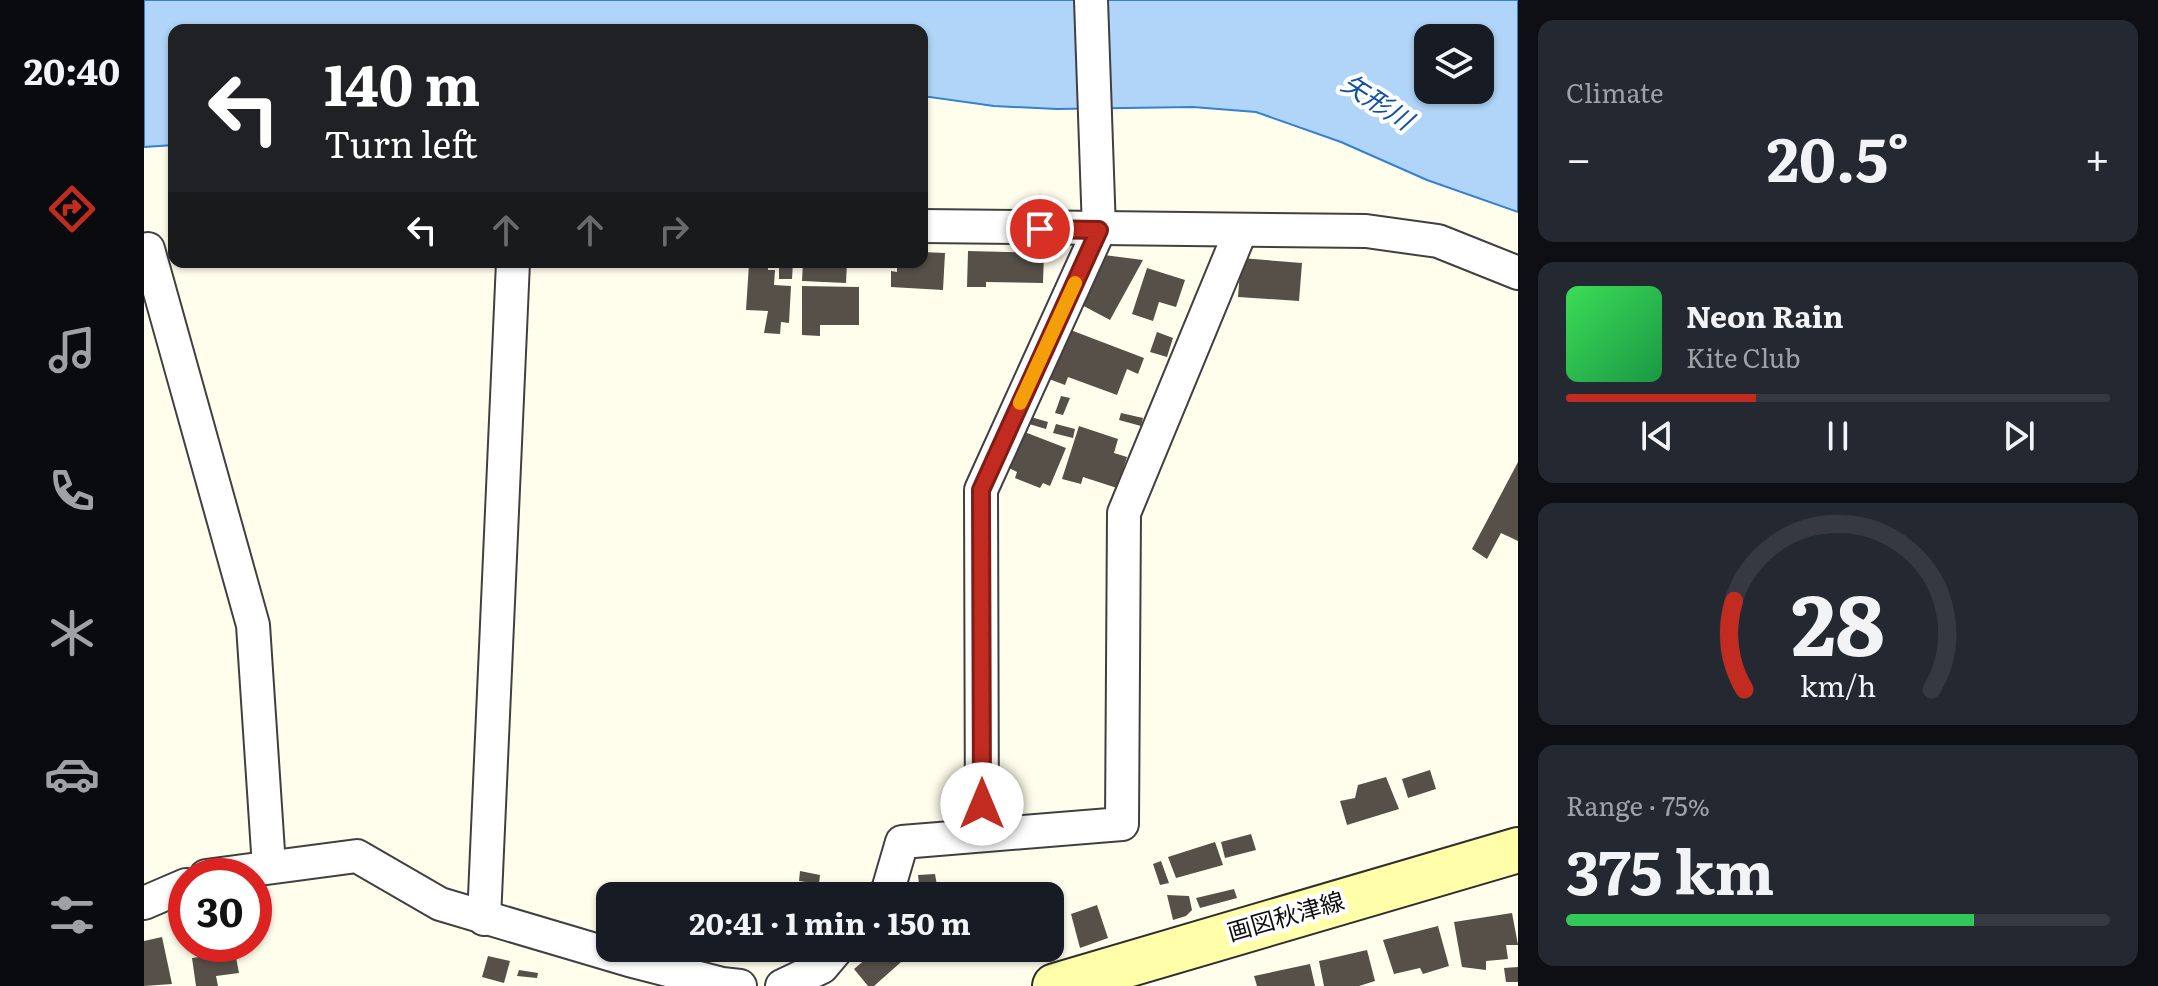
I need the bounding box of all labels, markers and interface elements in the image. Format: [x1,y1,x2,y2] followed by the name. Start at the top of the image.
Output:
[1414,24,1494,104] map controls
[1414,24,1494,104] button: layers
[324,40,480,123] text: 140 m
[24,43,120,96] text: 20:40
[192,56,296,160] icon: left
[1335,62,1424,139] water label: 矢形川
[1566,72,1664,111] text: Climate
[1767,111,1909,200] text: 20.5°
[324,116,478,169] text: Turn left
[1566,123,1592,189] text: −
[2084,123,2110,189] text: +
[44,181,100,237] icon: directions
[1006,195,1074,263] pin
[1018,207,1062,251] icon: arrive
[400,208,444,252] icon: left
[484,208,528,252] icon: ahead
[568,208,612,252] icon: ahead
[652,208,696,252] icon: right
[1686,293,1844,337] text: Neon Rain
[44,322,100,378] icon: music
[1686,337,1801,376] text: Kite Club
[1635,414,1679,458] icon: previous
[1816,414,1860,458] icon: pause
[1997,414,2041,458] icon: next
[44,463,100,519] icon: phone
[1791,557,1885,681] text: 28
[44,605,100,661] icon: climate
[1800,663,1876,706] text: km/h
[44,746,100,802] icon: car
[940,762,1024,846] position arrow
[1566,785,1710,824] text: Range · 75%
[1566,824,1774,913] text: 375 km
[168,858,272,962] speed limit sign: 30
[1223,881,1348,948] street label: 画図秋津線
[44,887,100,943] icon: filters
[689,900,971,944] text: 20:41 · 1 min · 150 m

